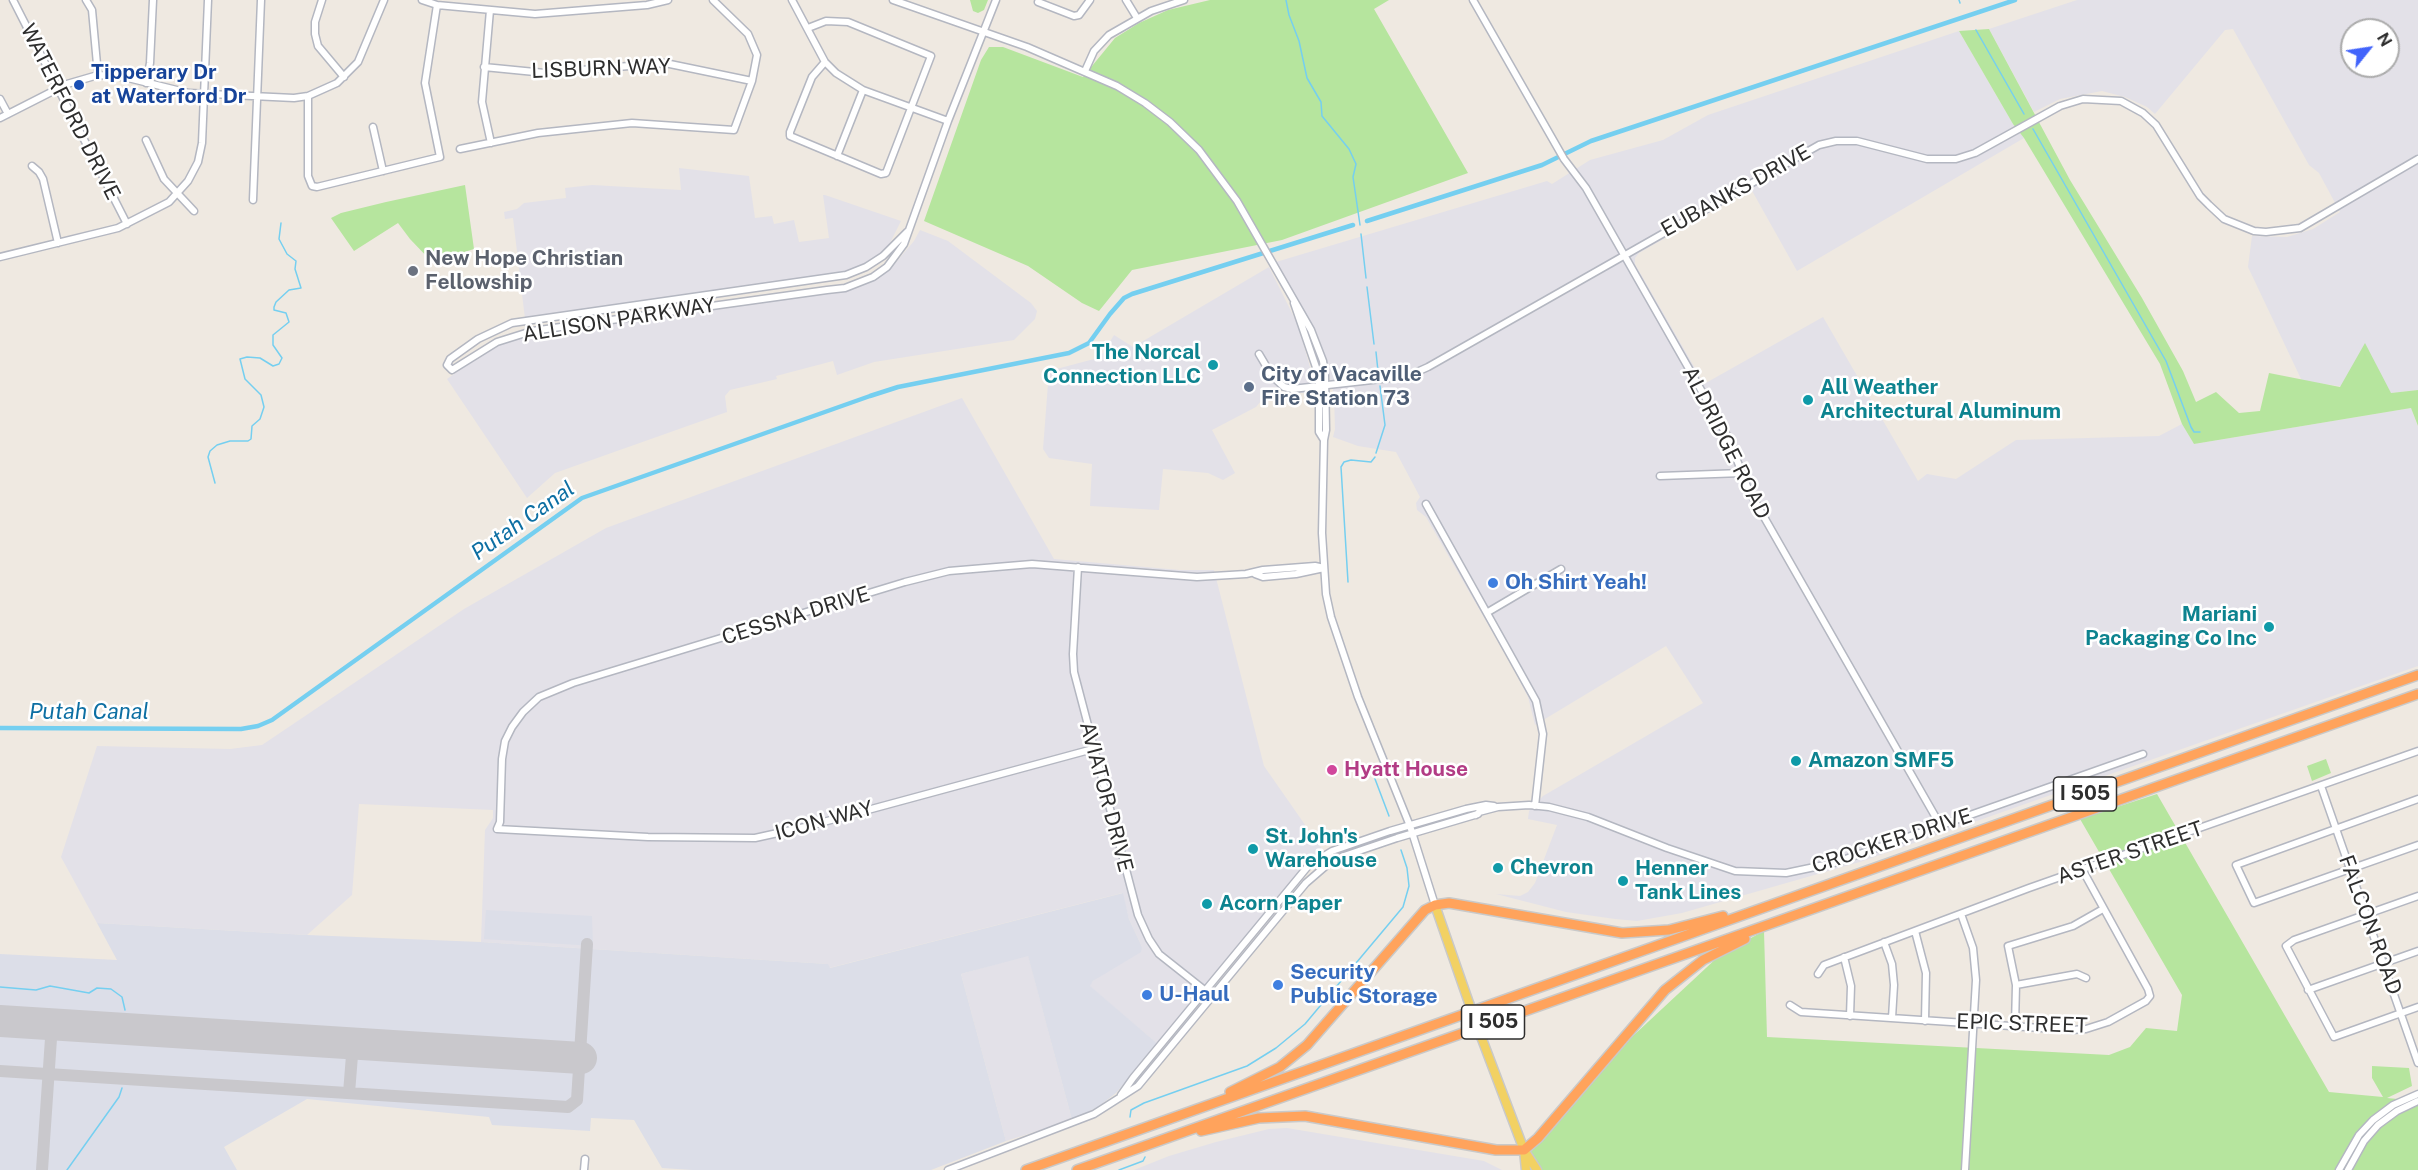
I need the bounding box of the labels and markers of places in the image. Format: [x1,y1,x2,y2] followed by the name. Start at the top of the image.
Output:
[91,60,247,110] place label: Tipperary Dr at Waterford Dr
[72,78,86,92] marker: Tipperary Dr at Waterford Dr
[425,246,623,296] place label: New Hope Christian Fellowship
[406,264,420,278] marker: New Hope Christian Fellowship
[1043,340,1201,390] place label: The Norcal Connection LLC
[1206,358,1220,372] marker: The Norcal Connection LLC
[1261,362,1422,412] place label: City of Vacaville Fire Station 73
[1820,375,2061,425] place label: All Weather Architectural Aluminum
[1242,380,1256,394] marker: City of Vacaville Fire Station 73
[1801,393,1815,407] marker: All Weather Architectural Aluminum
[1505,570,1647,596] place label: Oh Shirt Yeah!
[1486,576,1500,590] marker: Oh Shirt Yeah!
[2085,602,2257,652] place label: Mariani Packaging Co Inc
[2262,620,2276,634] marker: Mariani Packaging Co Inc
[1808,748,1954,774] place label: Amazon SMF5
[1789,754,1803,768] marker: Amazon SMF5
[1344,757,1468,783] place label: Hyatt House
[1325,763,1339,777] marker: Hyatt House
[1265,824,1377,874] place label: St. John's Warehouse
[1246,842,1260,856] marker: St. John's Warehouse
[1510,855,1593,881] place label: Chevron
[1635,856,1741,906] place label: Henner Tank Lines
[1491,861,1505,875] marker: Chevron
[1616,874,1630,888] marker: Henner Tank Lines
[1219,891,1342,917] place label: Acorn Paper
[1200,897,1214,911] marker: Acorn Paper
[1290,960,1438,1010] place label: Security Public Storage
[1271,978,1285,992] marker: Security Public Storage
[1159,982,1230,1008] place label: U-Haul
[1140,988,1154,1002] marker: U-Haul

